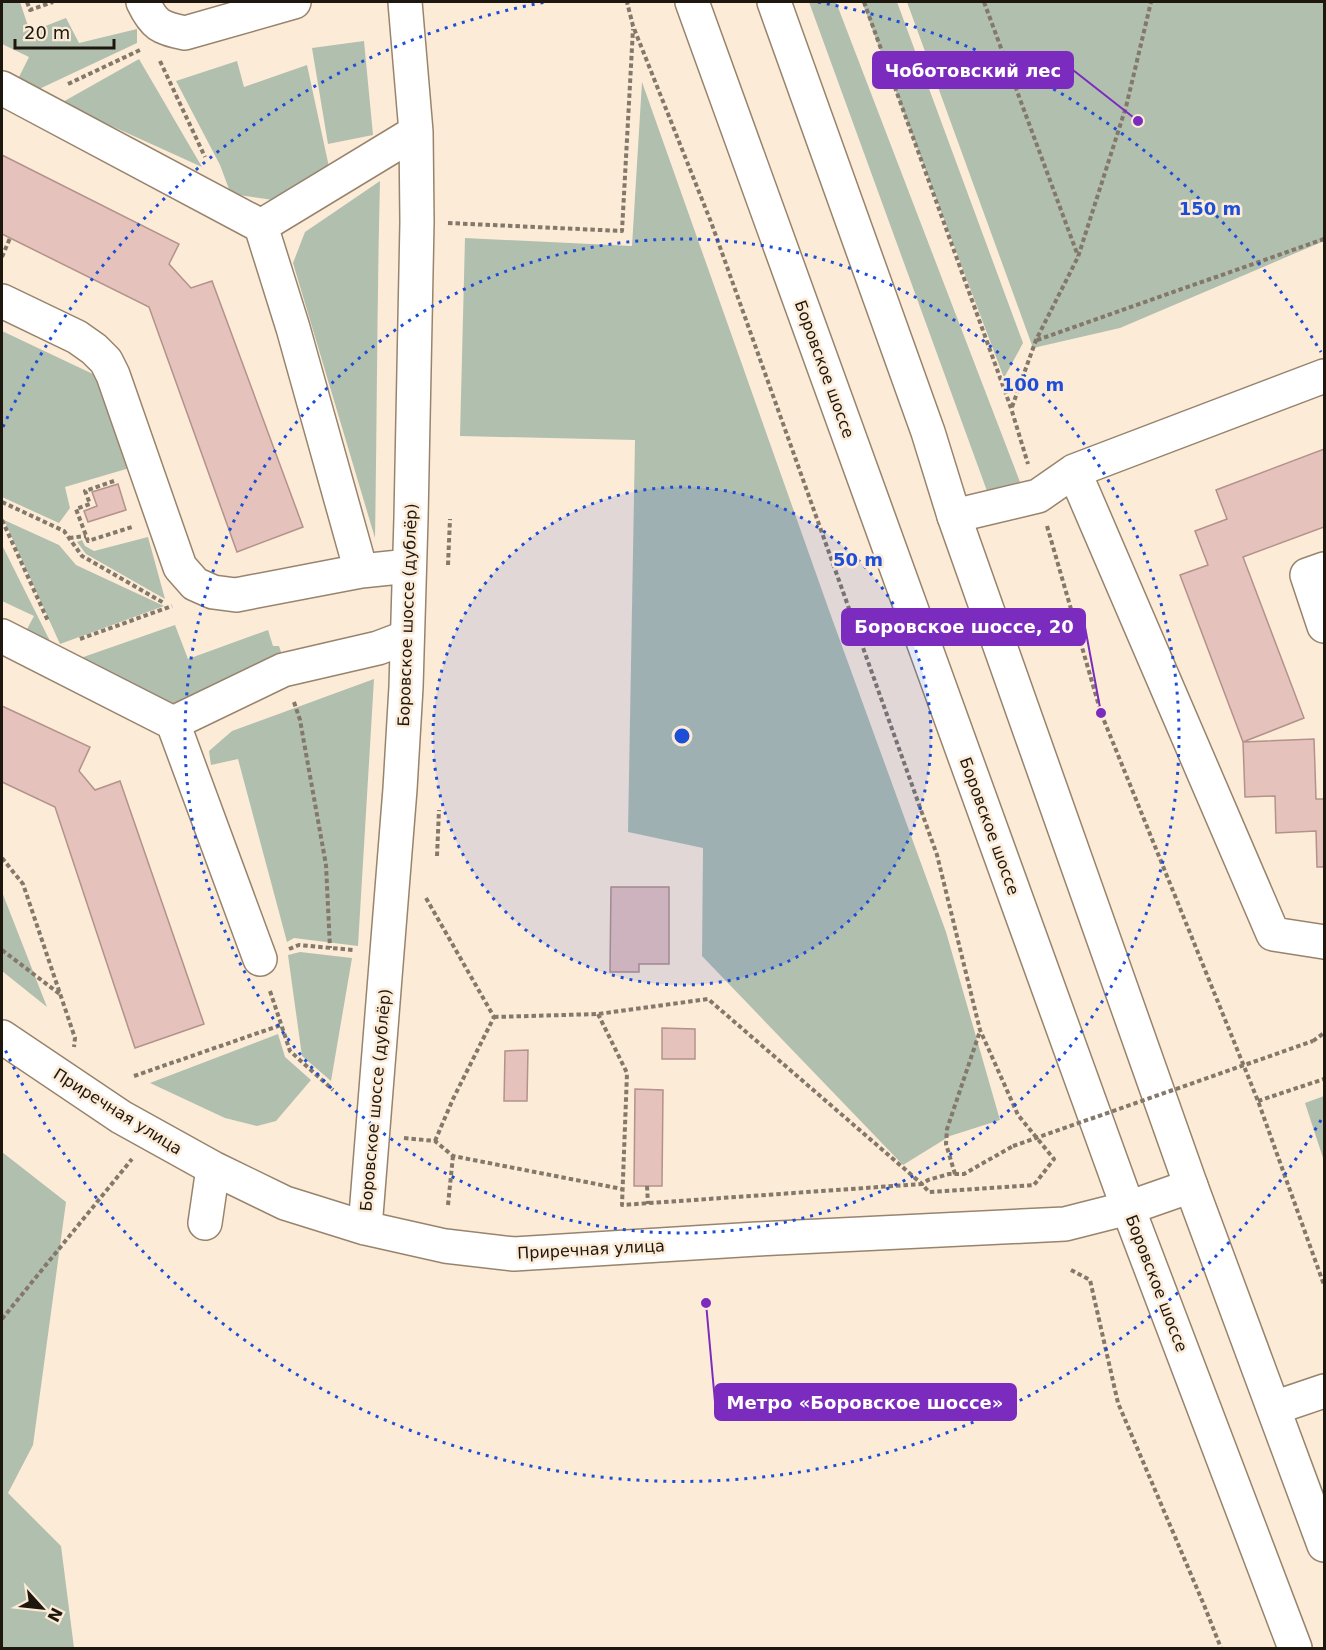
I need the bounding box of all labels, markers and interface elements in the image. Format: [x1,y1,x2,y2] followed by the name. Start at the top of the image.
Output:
[15,12,114,50] scale bar
[24,22,70,43] text: 20 m
[873,52,1073,88] callout: Чоботовский лес
[885,60,1061,81] text: Чоботовский лес
[1179,198,1241,219] text: 150 m
[791,298,858,441] street label: Боровское шоссе
[1002,374,1064,395] text: 100 m
[394,503,421,727] street label: Боровское шоссе (дублёр)
[833,549,883,570] text: 50 m
[842,609,1085,645] callout: Боровское шоссе, 20
[854,616,1074,637] text: Боровское шоссе, 20
[672,726,692,746] centre of rings
[956,755,1023,898] street label: Боровское шоссе
[356,988,395,1212] street label: Боровское шоссе (дублёр)
[50,1064,185,1159] street label: Приречная улица
[1122,1212,1191,1354] street label: Боровское шоссе
[517,1236,665,1263] street label: Приречная улица
[715,1384,1016,1420] callout: Метро «Боровское шоссе»
[727,1392,1003,1413] text: Метро «Боровское шоссе»
[12,1578,72,1638] north arrow
[43,1604,66,1625] text: N

